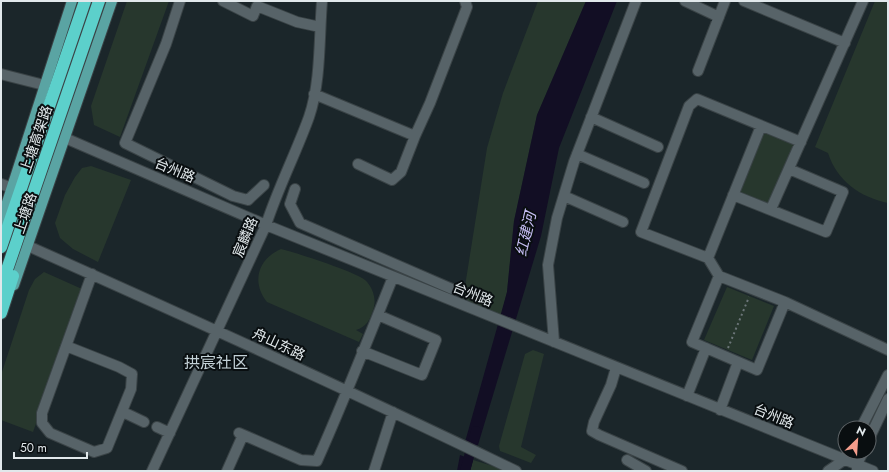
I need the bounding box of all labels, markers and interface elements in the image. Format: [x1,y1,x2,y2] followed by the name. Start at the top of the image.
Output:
[15,103,57,175] street label: 上塘高架路
[152,153,198,187] street label: 台州路
[9,190,41,236] street label: 上塘路
[510,207,542,258] water label: 红建河
[228,214,262,260] street label: 宸麟路
[450,277,496,311] street label: 台州路
[249,323,309,365] street label: 舟山东路
[184,351,248,374] district label: 拱宸社区
[751,399,797,433] street label: 台州路
[837,420,877,460] north arrow
[854,422,869,440] text: N
[14,434,87,460] scale bar
[20,439,47,457] text: 50 m

